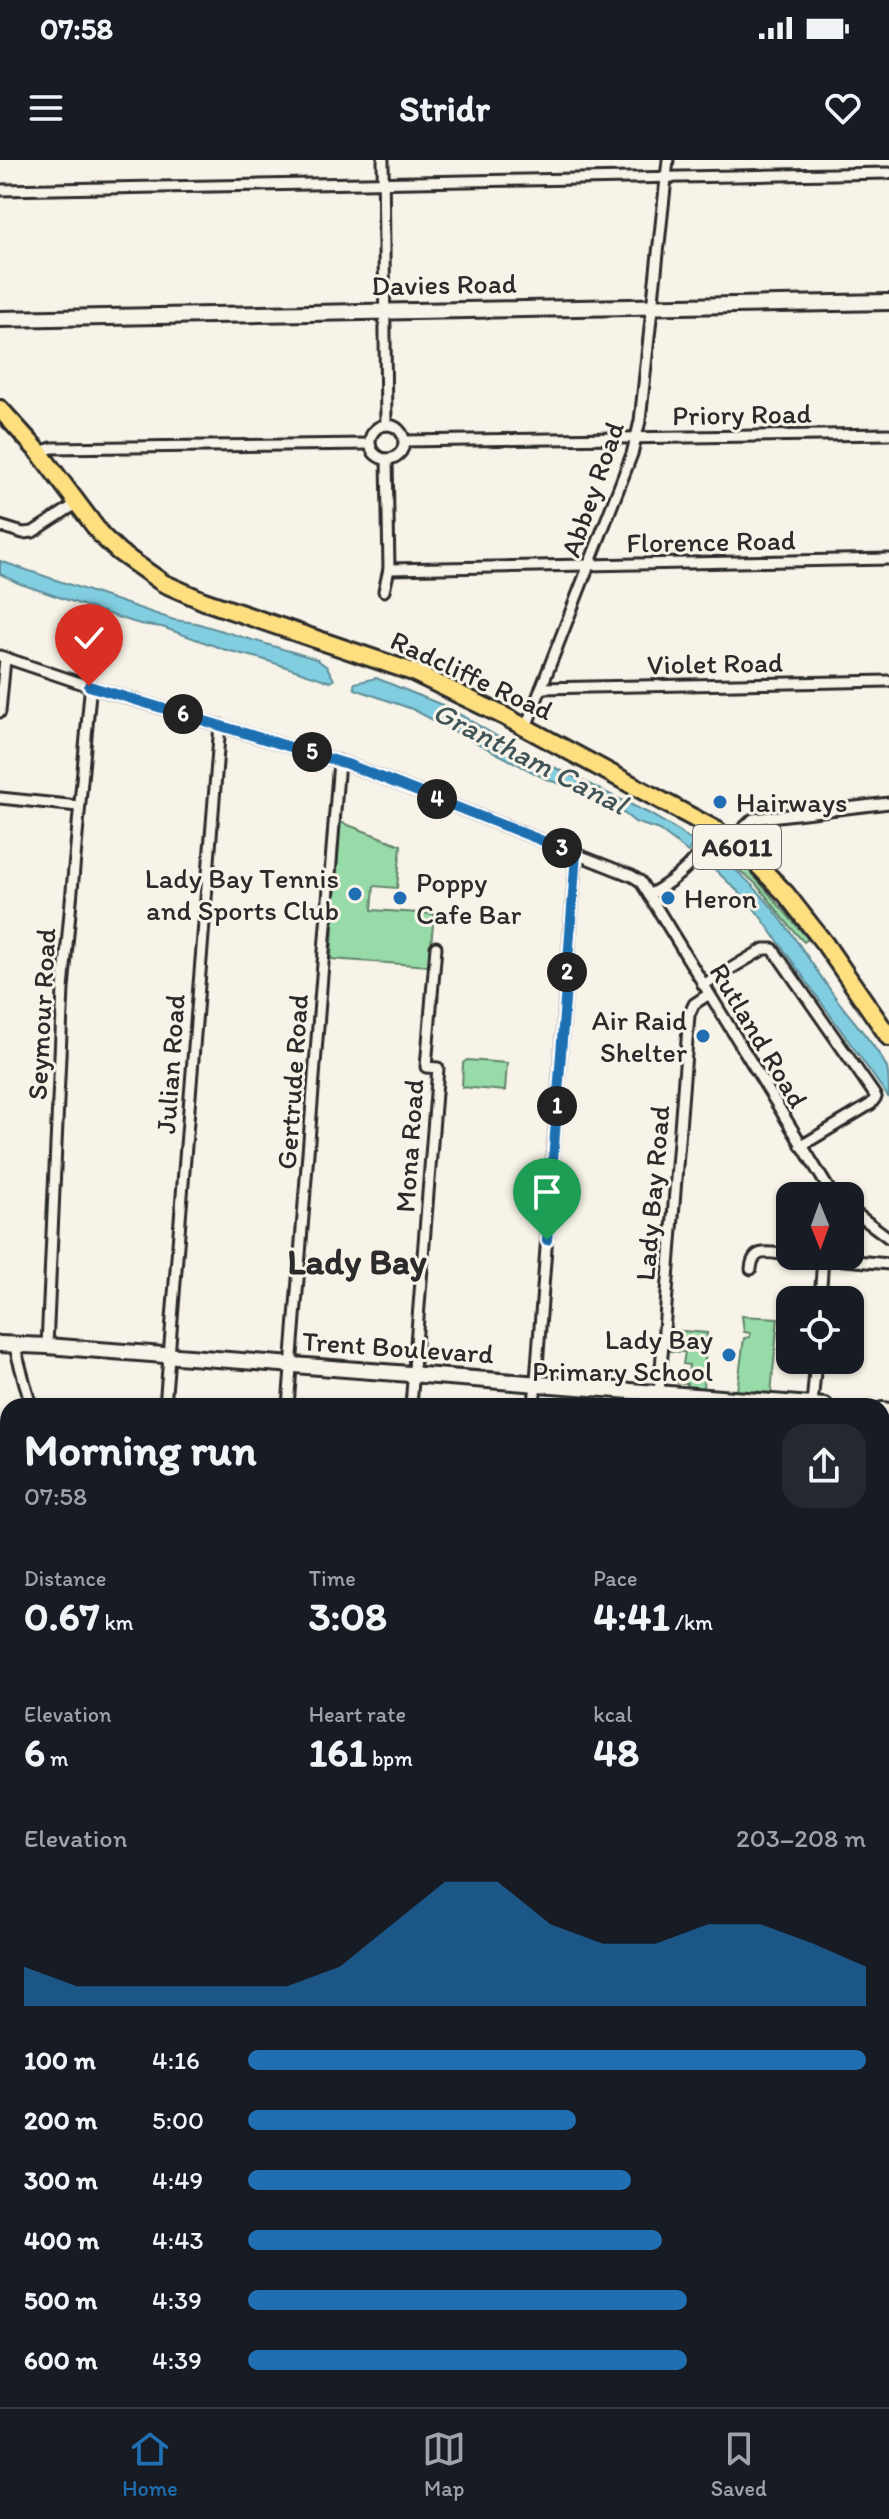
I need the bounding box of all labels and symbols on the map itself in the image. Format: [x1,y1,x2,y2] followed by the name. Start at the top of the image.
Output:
[371,266,517,302] street label: Davies Road
[672,396,813,432] street label: Priory Road
[553,416,631,561] street label: Abbey Road
[626,523,796,559] street label: Florence Road
[55,604,123,686] pin
[385,623,559,728] street label: Radcliffe Road
[647,645,783,681] street label: Violet Road
[427,693,636,824] water label: Grantham Canal
[163,694,203,734] pin: 6
[292,732,332,772] pin: 5
[417,779,457,819] pin: 4
[736,785,848,819] place label: Hairways
[711,793,729,811] marker: Hairways
[693,825,781,869] road number: A6011
[542,828,582,868] pin: 3
[145,861,339,927] place label: Lady Bay Tennis and Sports Club
[416,865,522,931] place label: Poppy Cafe Bar
[684,881,757,915] place label: Heron
[346,885,364,903] marker: Lady Bay Tennis and Sports Club
[391,889,409,907] marker: Poppy Cafe Bar
[659,889,677,907] marker: Heron
[20,927,63,1101] street label: Seymour Road
[547,952,587,992] pin: 2
[702,956,816,1114] street label: Rutland Road
[148,993,192,1135] street label: Julian Road
[269,993,315,1171] street label: Gertrude Road
[592,1003,687,1069] place label: Air Raid Shelter
[694,1027,712,1045] marker: Air Raid Shelter
[387,1078,431,1214] street label: Mona Road
[537,1086,577,1126] pin: 1
[627,1103,677,1282] street label: Lady Bay Road
[513,1158,581,1240] pin
[776,1182,864,1270] north arrow
[287,1240,428,1283] district label: Lady Bay
[532,1322,713,1388] place label: Lady Bay Primary School
[301,1323,495,1371] street label: Trent Boulevard
[720,1346,738,1364] marker: Lady Bay Primary School

